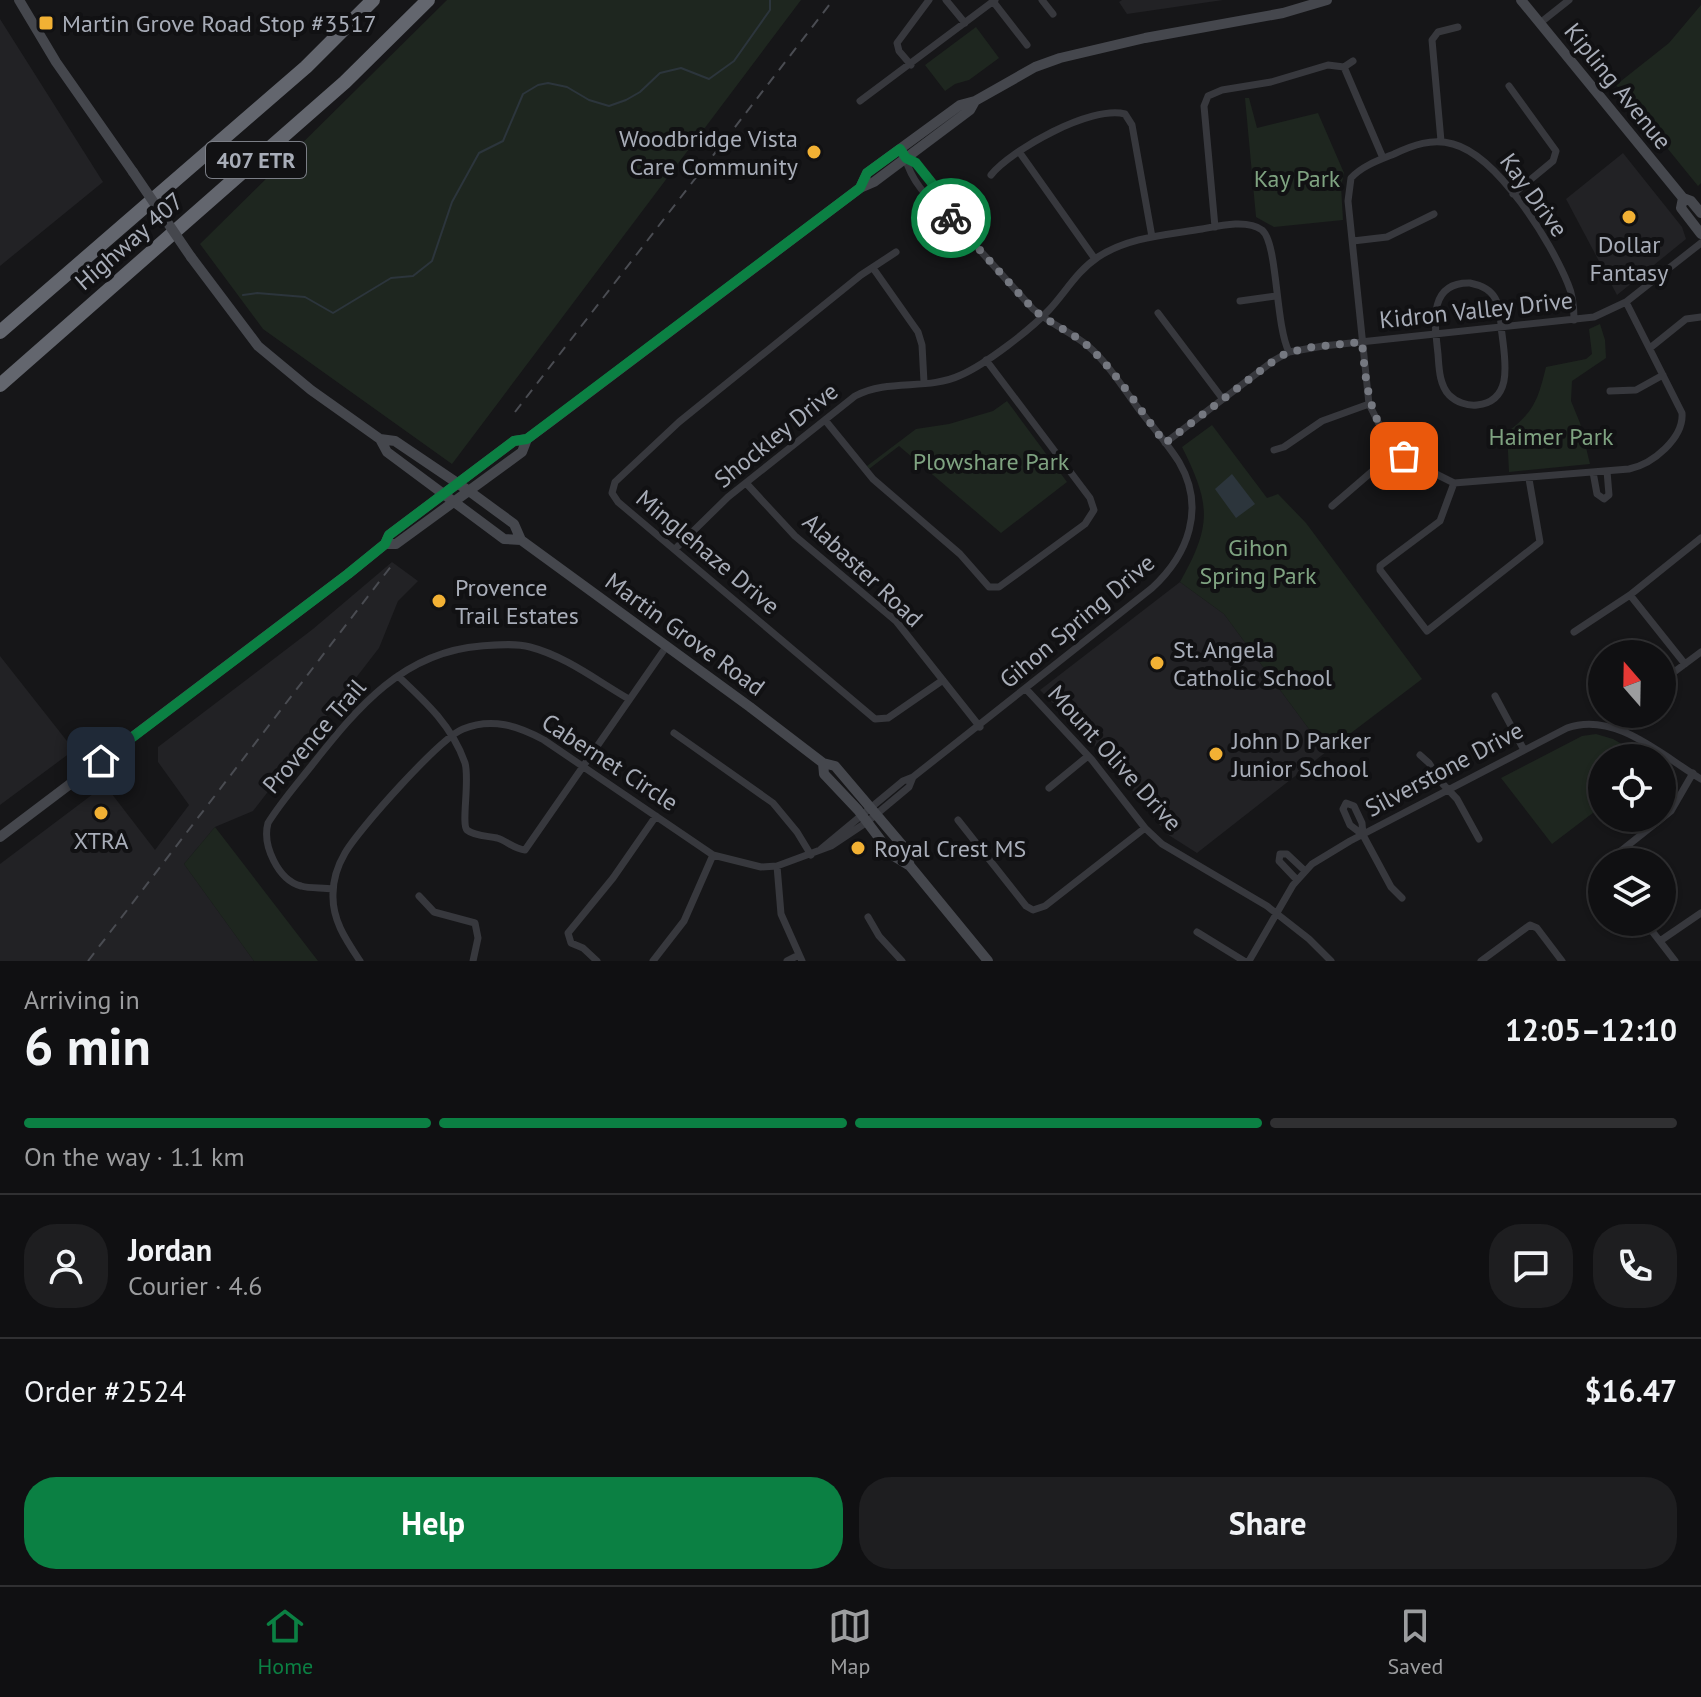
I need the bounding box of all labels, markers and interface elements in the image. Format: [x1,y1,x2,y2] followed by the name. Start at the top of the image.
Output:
[62,8,377,39] place label: Martin Grove Road Stop #3517
[37,14,55,32] marker: Martin Grove Road Stop #3517
[1557,16,1679,156] street label: Kipling Avenue
[619,123,798,182] place label: Woodbridge Vista Care Community
[206,142,306,178] road number: 407 ETR
[805,143,823,161] marker: Woodbridge Vista Care Community
[1493,147,1575,243] street label: Kay Drive
[1254,163,1341,194] park label: Kay Park
[911,178,991,258] courier
[68,185,190,297] street label: Highway 407
[929,196,973,240] icon: bike
[1620,208,1638,226] marker: Dollar Fantasy
[1590,229,1668,288] place label: Dollar Fantasy
[1378,284,1574,336] street label: Kidron Valley Drive
[708,376,844,494] street label: Shockley Drive
[1489,421,1614,452] park label: Haimer Park
[1370,422,1438,490] pin
[1382,434,1426,478] icon: bag
[913,446,1070,477] park label: Plowshare Park
[630,483,786,621] street label: Minglehaze Drive
[796,506,930,634] street label: Alabaster Road
[1200,532,1317,591] park label: Gihon Spring Park
[993,547,1161,695] street label: Gihon Spring Drive
[599,566,771,702] street label: Martin Grove Road
[455,572,579,631] place label: Provence Trail Estates
[430,592,448,610] marker: Provence Trail Estates
[1173,634,1332,693] place label: St. Angela Catholic School
[1588,640,1676,728] north arrow
[1588,640,1676,936] map controls
[1148,654,1166,672] marker: St. Angela Catholic School
[256,672,372,800] street label: Provence Trail
[1041,679,1189,837] street label: Mount Olive Drive
[536,706,684,818] street label: Cabernet Circle
[1360,714,1528,824] street label: Silverstone Drive
[1231,725,1371,784] place label: John D Parker Junior School
[67,727,135,795] pin
[79,739,123,783] icon: home
[1588,744,1676,832] button: locate
[1207,745,1225,763] marker: John D Parker Junior School
[92,804,110,822] marker: XTRA
[73,825,129,856] place label: XTRA
[874,833,1026,864] place label: Royal Crest MS
[849,839,867,857] marker: Royal Crest MS
[1588,848,1676,936] button: layers
[24,983,140,1016] text: Arriving in
[1505,1010,1677,1049] text: 12:05–12:10
[24,1012,151,1079] text: 6 min
[24,1140,245,1173] text: On the way · 1.1 km
[24,1224,108,1308] button: person
[1489,1224,1573,1308] button: chat
[1593,1224,1677,1308] button: phone
[128,1230,212,1269] text: Jordan
[128,1269,262,1302] text: Courier · 4.6
[24,1371,186,1410] text: Order #2524
[1585,1371,1677,1410] text: $16.47
[24,1477,843,1569] button: Help
[859,1477,1677,1569] button: Share
[258,1604,313,1680] tab: Home
[828,1604,872,1680] tab: Map
[1387,1604,1443,1680] tab: Saved

